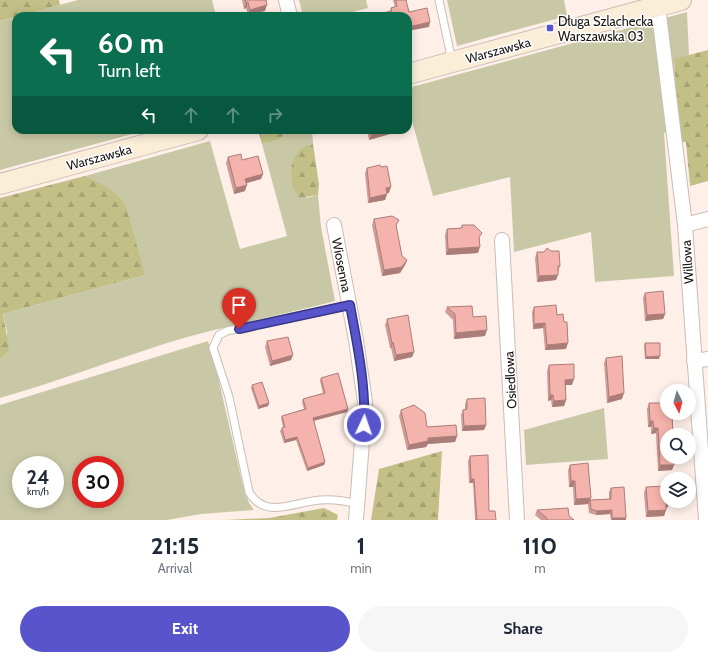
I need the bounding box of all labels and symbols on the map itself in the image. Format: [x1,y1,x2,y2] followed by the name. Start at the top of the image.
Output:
[558,13,654,44] place label: Długa Szlachecka Warszawska 03
[545,23,555,33] marker: Długa Szlachecka Warszawska 03
[464,33,533,66] street label: Warszawska
[65,140,134,173] street label: Warszawska
[329,237,355,294] street label: Wiosenna
[677,239,697,284] street label: Willowa
[222,288,256,329] pin
[500,350,519,409] street label: Osiedlowa
[660,384,696,420] north arrow
[343,404,385,446] position arrow
[72,456,124,508] speed limit sign: 30

